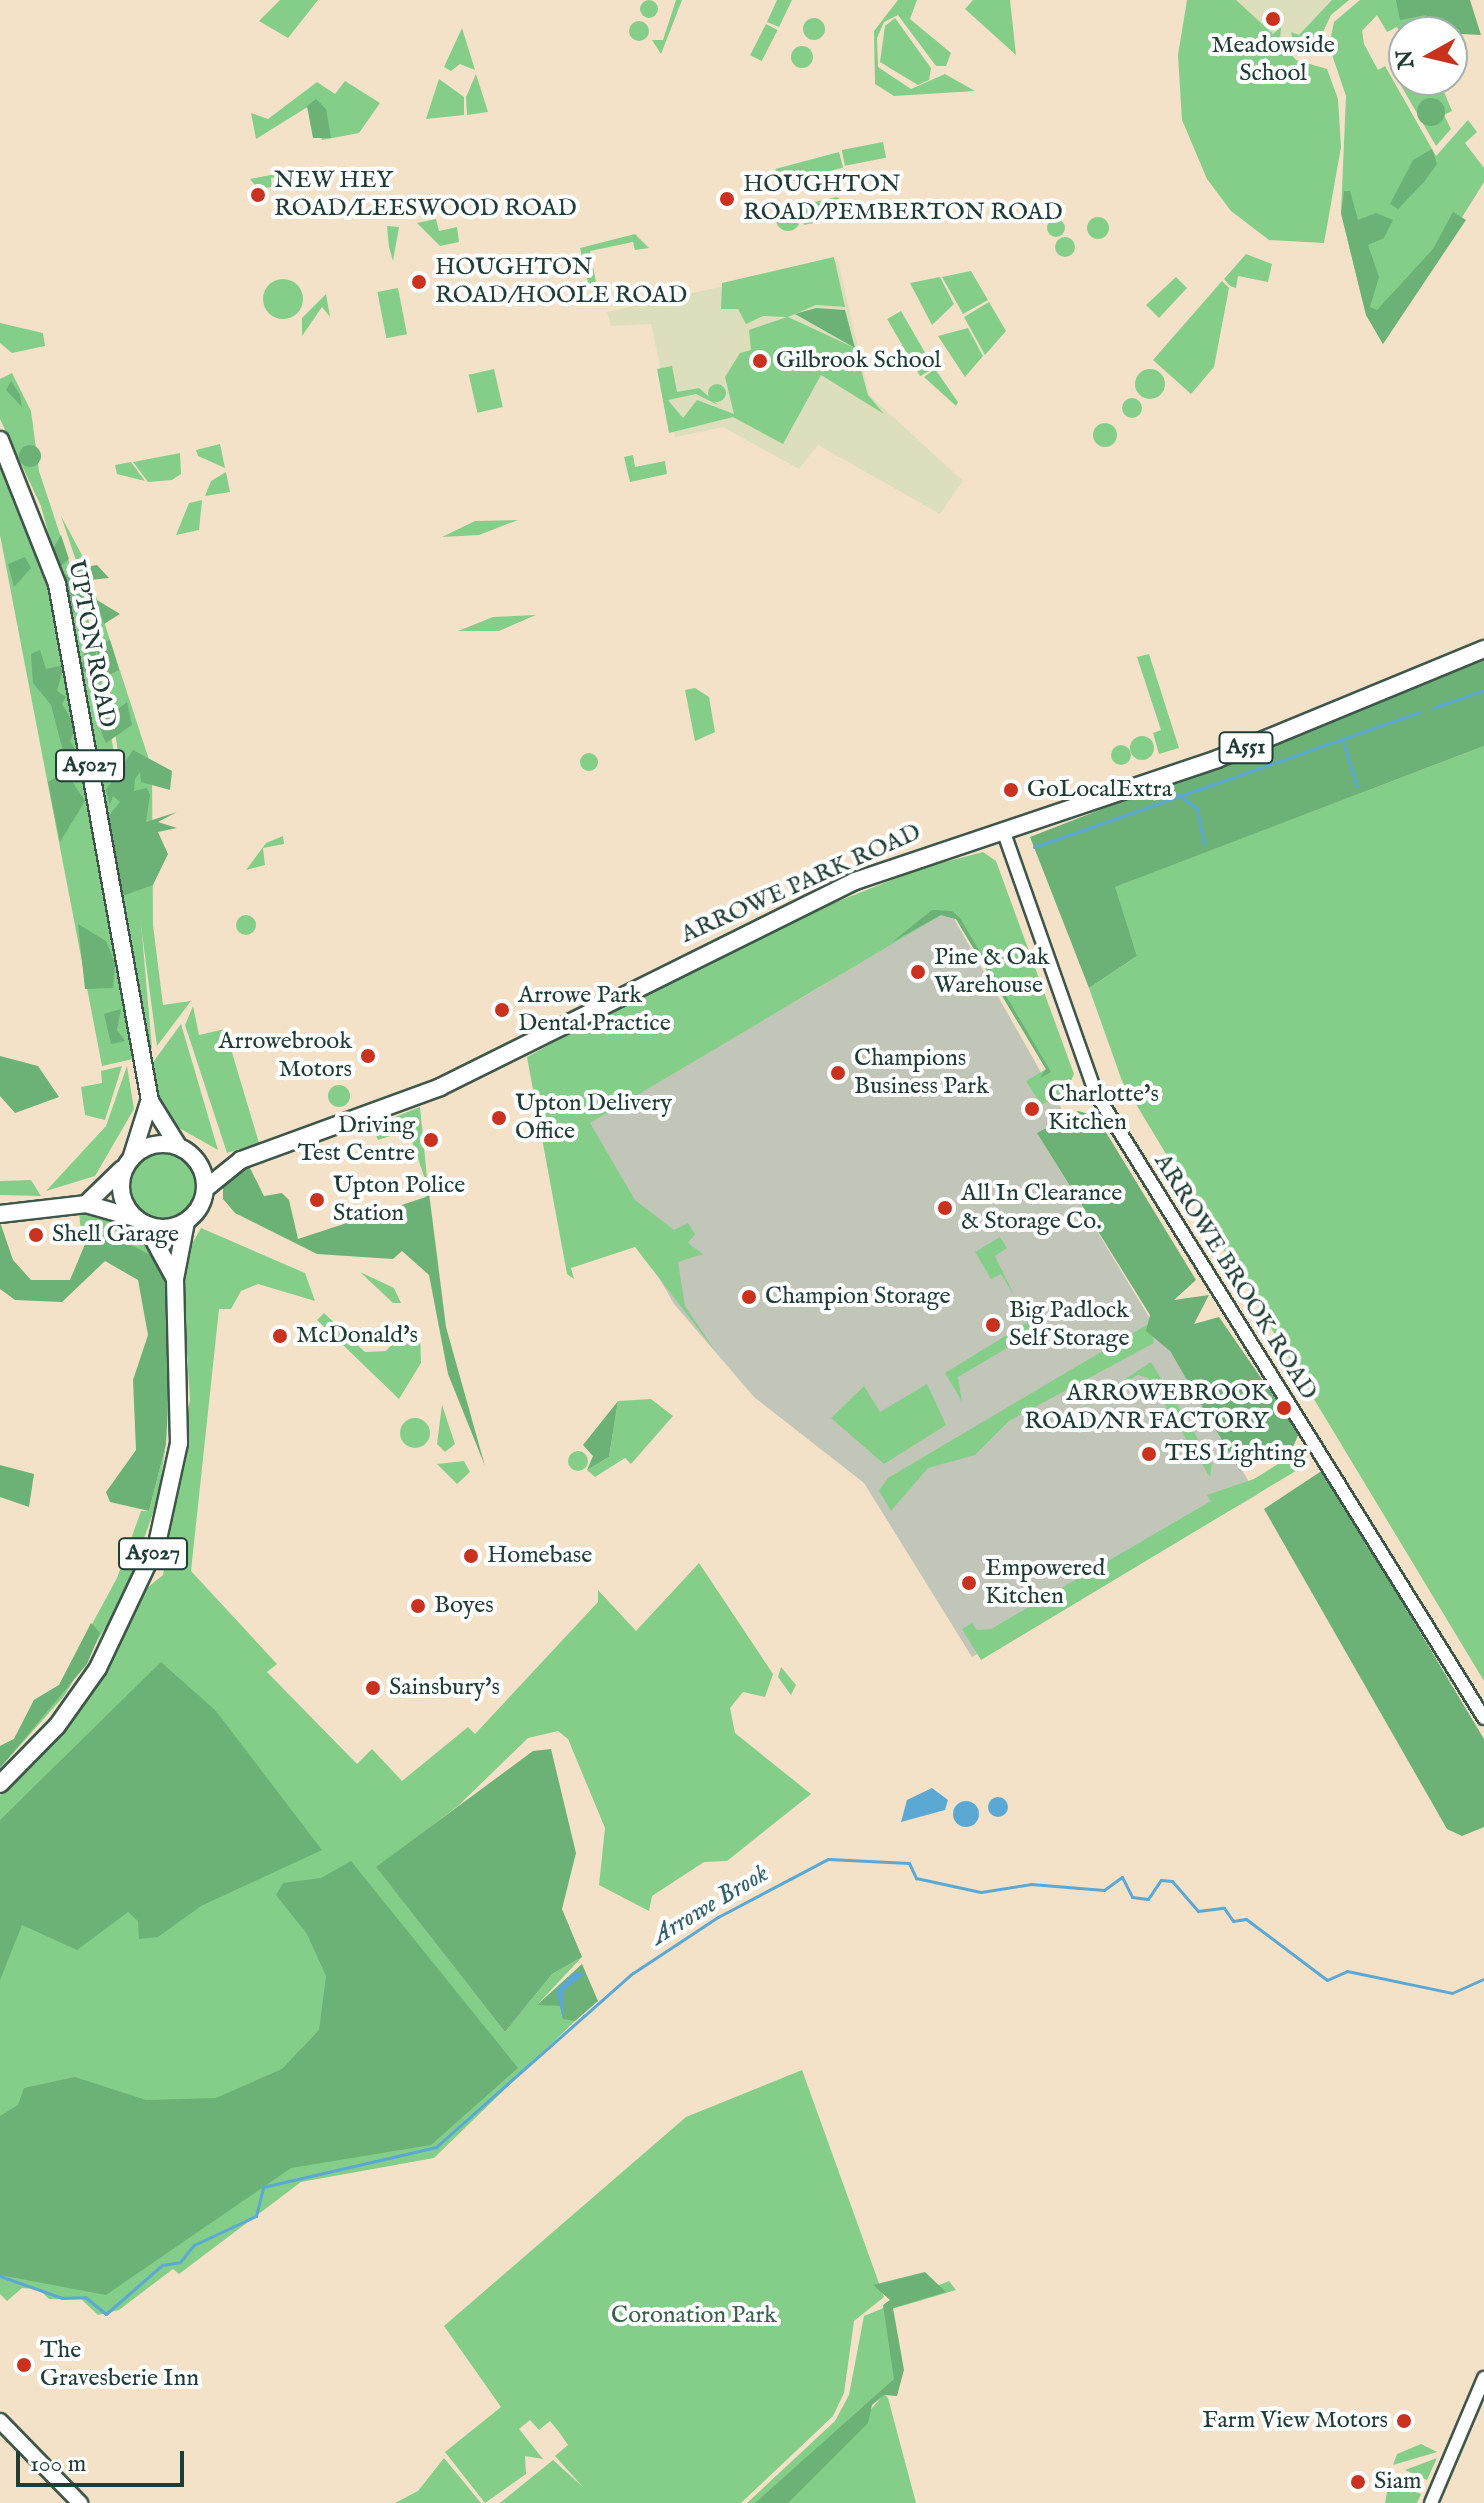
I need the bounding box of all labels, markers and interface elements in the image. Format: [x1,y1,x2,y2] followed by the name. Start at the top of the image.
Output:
[1264,10,1282,28] marker: Meadowside School
[1388,16,1468,96] north arrow
[1211,32,1335,88] place label: Meadowside School
[1391,48,1421,70] text: N
[274,167,577,223] place label: NEW HEY ROAD/LEESWOOD ROAD
[743,171,1063,227] place label: HOUGHTON ROAD/PEMBERTON ROAD
[249,186,267,204] marker: NEW HEY ROAD/LEESWOOD ROAD
[718,190,736,208] marker: HOUGHTON ROAD/PEMBERTON ROAD
[435,254,687,310] place label: HOUGHTON ROAD/HOOLE ROAD
[410,273,428,291] marker: HOUGHTON ROAD/HOOLE ROAD
[776,347,941,375] place label: Gilbrook School
[751,352,769,370] marker: Gilbrook School
[61,558,121,730] street label: UPTON ROAD
[1218,730,1274,766] road number: A551
[54,748,126,784] road number: A5027
[1027,776,1172,804] place label: GoLocalExtra
[1002,781,1020,799] marker: GoLocalExtra
[677,818,925,950] street label: ARROWE PARK ROAD
[934,944,1050,1000] place label: Pine & Oak Warehouse
[909,963,927,981] marker: Pine & Oak Warehouse
[518,982,671,1038] place label: Arrowe Park Dental Practice
[493,1001,511,1019] marker: Arrowe Park Dental Practice
[219,1028,352,1084] place label: Arrowebrook Motors
[854,1045,989,1101] place label: Champions Business Park
[359,1047,377,1065] marker: Arrowebrook Motors
[829,1064,847,1082] marker: Champions Business Park
[1048,1081,1159,1137] place label: Charlotte's Kitchen
[515,1090,672,1146] place label: Upton Delivery Office
[1023,1100,1041,1118] marker: Charlotte's Kitchen
[490,1109,508,1127] marker: Upton Delivery Office
[298,1112,415,1168] place label: Driving Test Centre
[422,1131,440,1149] marker: Driving Test Centre
[1147,1149,1323,1405] street label: ARROWE BROOK ROAD
[333,1172,465,1228] place label: Upton Police Station
[961,1180,1122,1236] place label: All In Clearance & Storage Co.
[308,1191,326,1209] marker: Upton Police Station
[936,1199,954,1217] marker: All In Clearance & Storage Co.
[52,1221,179,1249] place label: Shell Garage
[27,1226,45,1244] marker: Shell Garage
[765,1283,950,1311] place label: Champion Storage
[740,1288,758,1306] marker: Champion Storage
[1009,1297,1129,1353] place label: Big Padlock Self Storage
[984,1316,1002,1334] marker: Big Padlock Self Storage
[296,1322,418,1350] place label: McDonald's
[271,1327,289,1345] marker: McDonald's
[1024,1380,1268,1436] place label: ARROWEBROOK ROAD/NR FACTORY
[1275,1399,1293,1417] marker: ARROWEBROOK ROAD/NR FACTORY
[1165,1440,1306,1468] place label: TES Lighting
[1140,1445,1158,1463] marker: TES Lighting
[117,1536,189,1572] road number: A5027
[487,1542,592,1570] place label: Homebase
[462,1547,480,1565] marker: Homebase
[985,1555,1105,1611] place label: Empowered Kitchen
[960,1574,978,1592] marker: Empowered Kitchen
[434,1592,494,1620] place label: Boyes
[409,1597,427,1615] marker: Boyes
[389,1674,500,1702] place label: Sainsbury's
[364,1679,382,1697] marker: Sainsbury's
[646,1858,774,1952] water label: Arrowe Brook
[611,2302,777,2330] park label: Coronation Park
[40,2337,199,2393] place label: The Gravesberie Inn
[15,2356,33,2374] marker: The Gravesberie Inn
[1203,2407,1388,2435] place label: Farm View Motors
[1395,2412,1413,2430] marker: Farm View Motors
[20,2435,188,2485] scale bar
[30,2449,86,2480] text: 100 m
[1374,2468,1422,2496] place label: Siam
[1349,2473,1367,2491] marker: Siam

